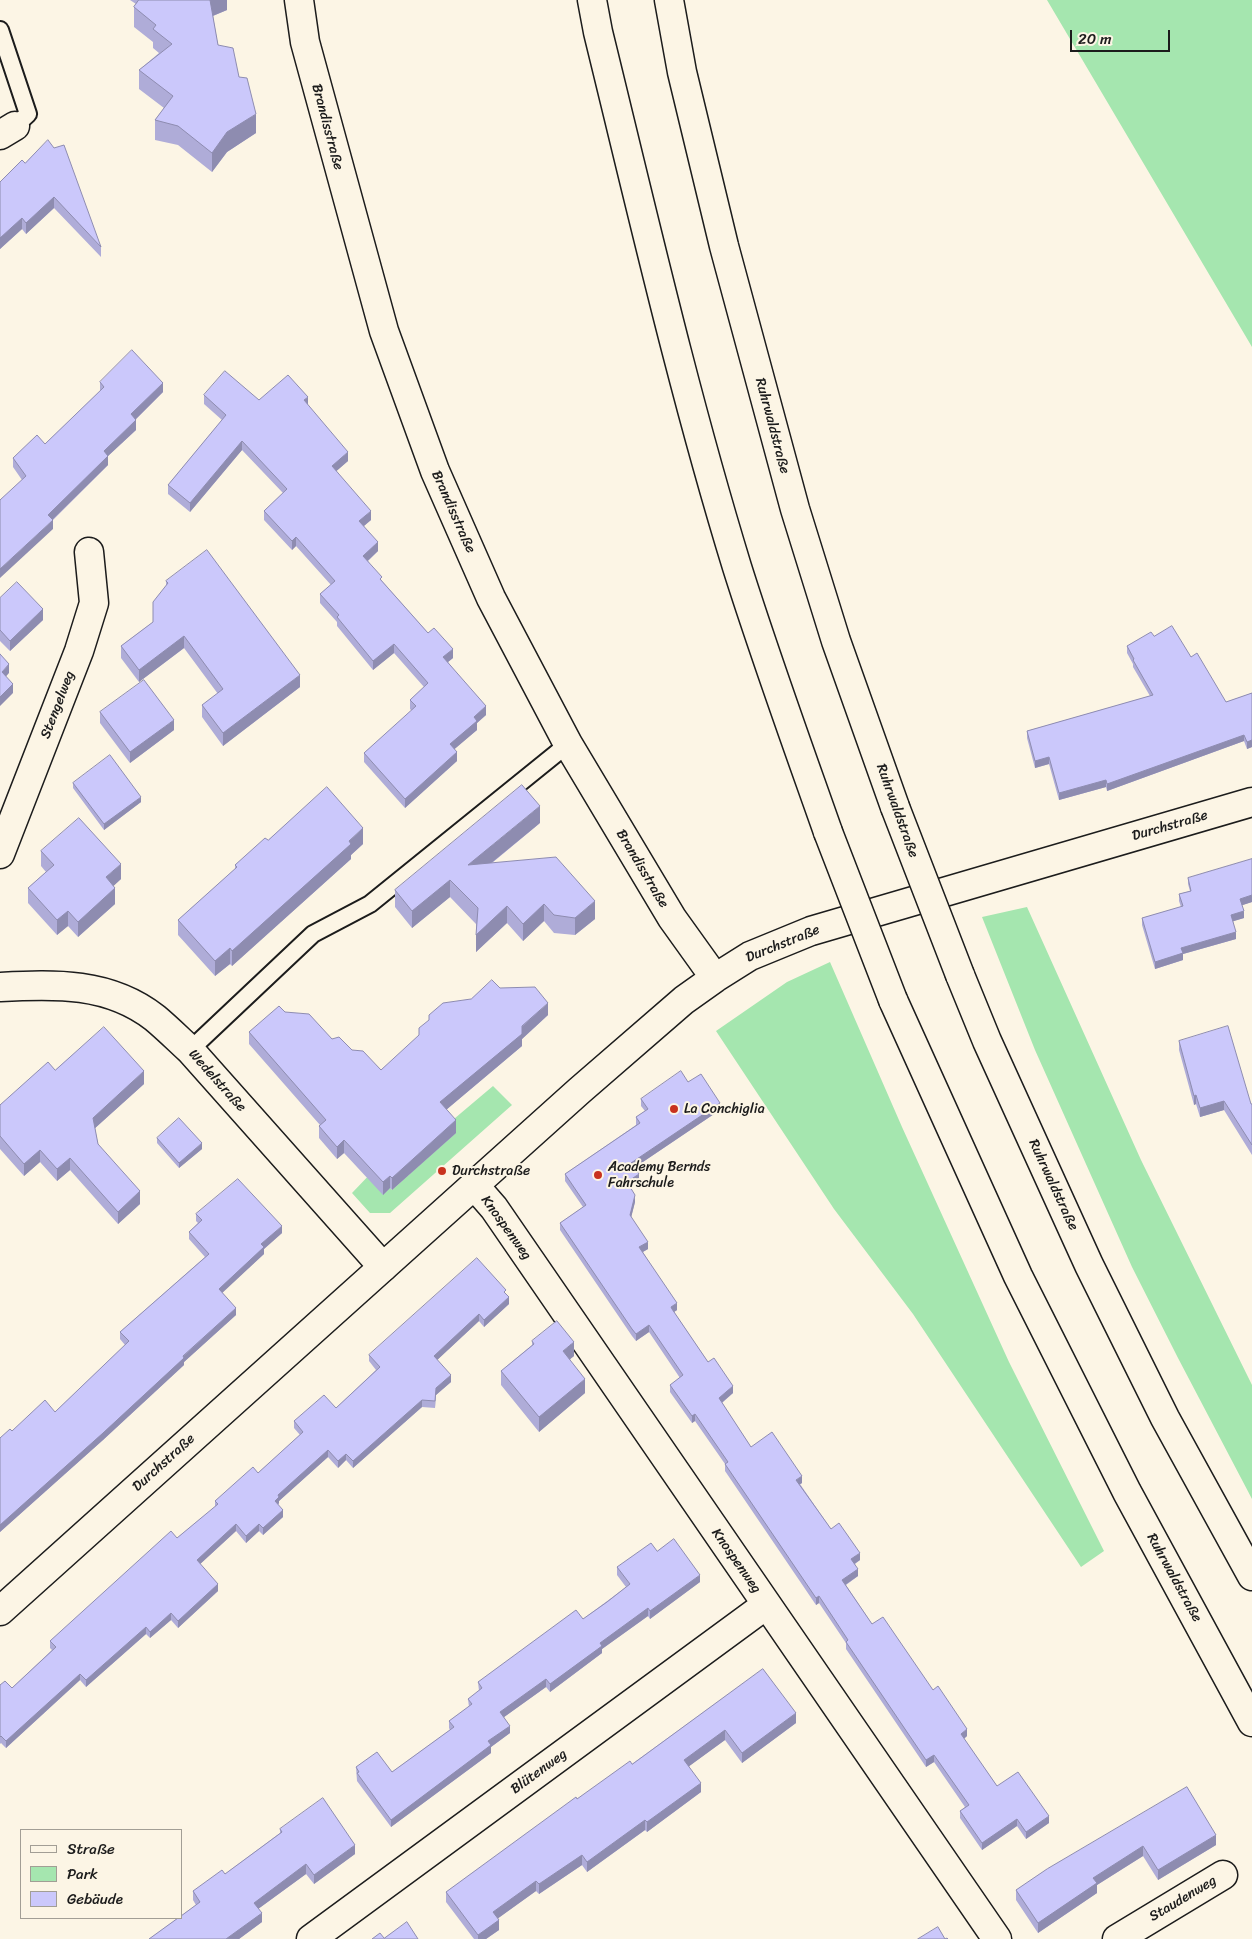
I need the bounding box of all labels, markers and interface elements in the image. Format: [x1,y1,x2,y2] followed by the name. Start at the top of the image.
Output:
[1072,20,1172,52] scale bar
[1078,26,1112,52] text: 20 m
[307,82,347,172] street label: Brandisstraße
[751,376,793,476] street label: Ruhrwaldstraße
[427,468,479,556] street label: Brandisstraße
[37,669,79,741] street label: Stengelweg
[872,762,922,860] street label: Ruhrwaldstraße
[1130,807,1210,845] street label: Durchstraße
[612,827,672,911] street label: Brandisstraße
[744,922,822,966] street label: Durchstraße
[185,1046,249,1116] street label: Wedelstraße
[684,1101,765,1117] place label: La Conchiglia
[668,1103,680,1115] marker: La Conchiglia
[1025,1137,1081,1233] street label: Ruhrwaldstraße
[608,1159,711,1192] place label: Academy Bernds Fahrschule
[452,1163,530,1179] place label: Durchstraße
[436,1165,448,1177] marker: Durchstraße
[592,1169,604,1181] marker: Academy Bernds Fahrschule
[477,1193,535,1263] street label: Knospenweg
[129,1431,199,1495] street label: Durchstraße
[708,1525,764,1597] street label: Knospenweg
[1143,1531,1205,1625] street label: Ruhrwaldstraße
[508,1746,570,1798] street label: Blütenweg
[20,1829,182,1919] legend
[67,1836,115,1862] text: Straße
[67,1861,98,1887] text: Park
[1146,1872,1220,1926] street label: Staudenweg
[67,1886,123,1912] text: Gebäude

